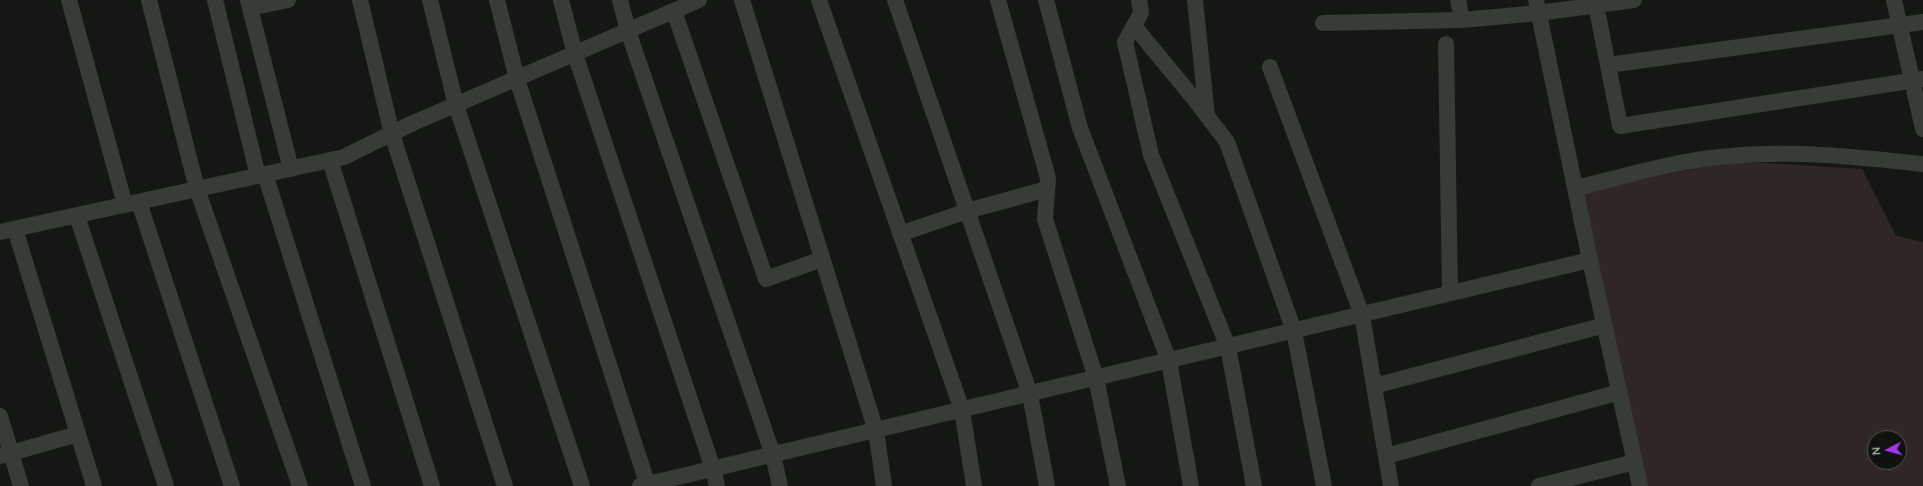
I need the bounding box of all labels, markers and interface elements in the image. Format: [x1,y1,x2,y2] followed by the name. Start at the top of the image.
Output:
[1867,430,1907,470] north arrow
[1869,446,1883,456] text: N

